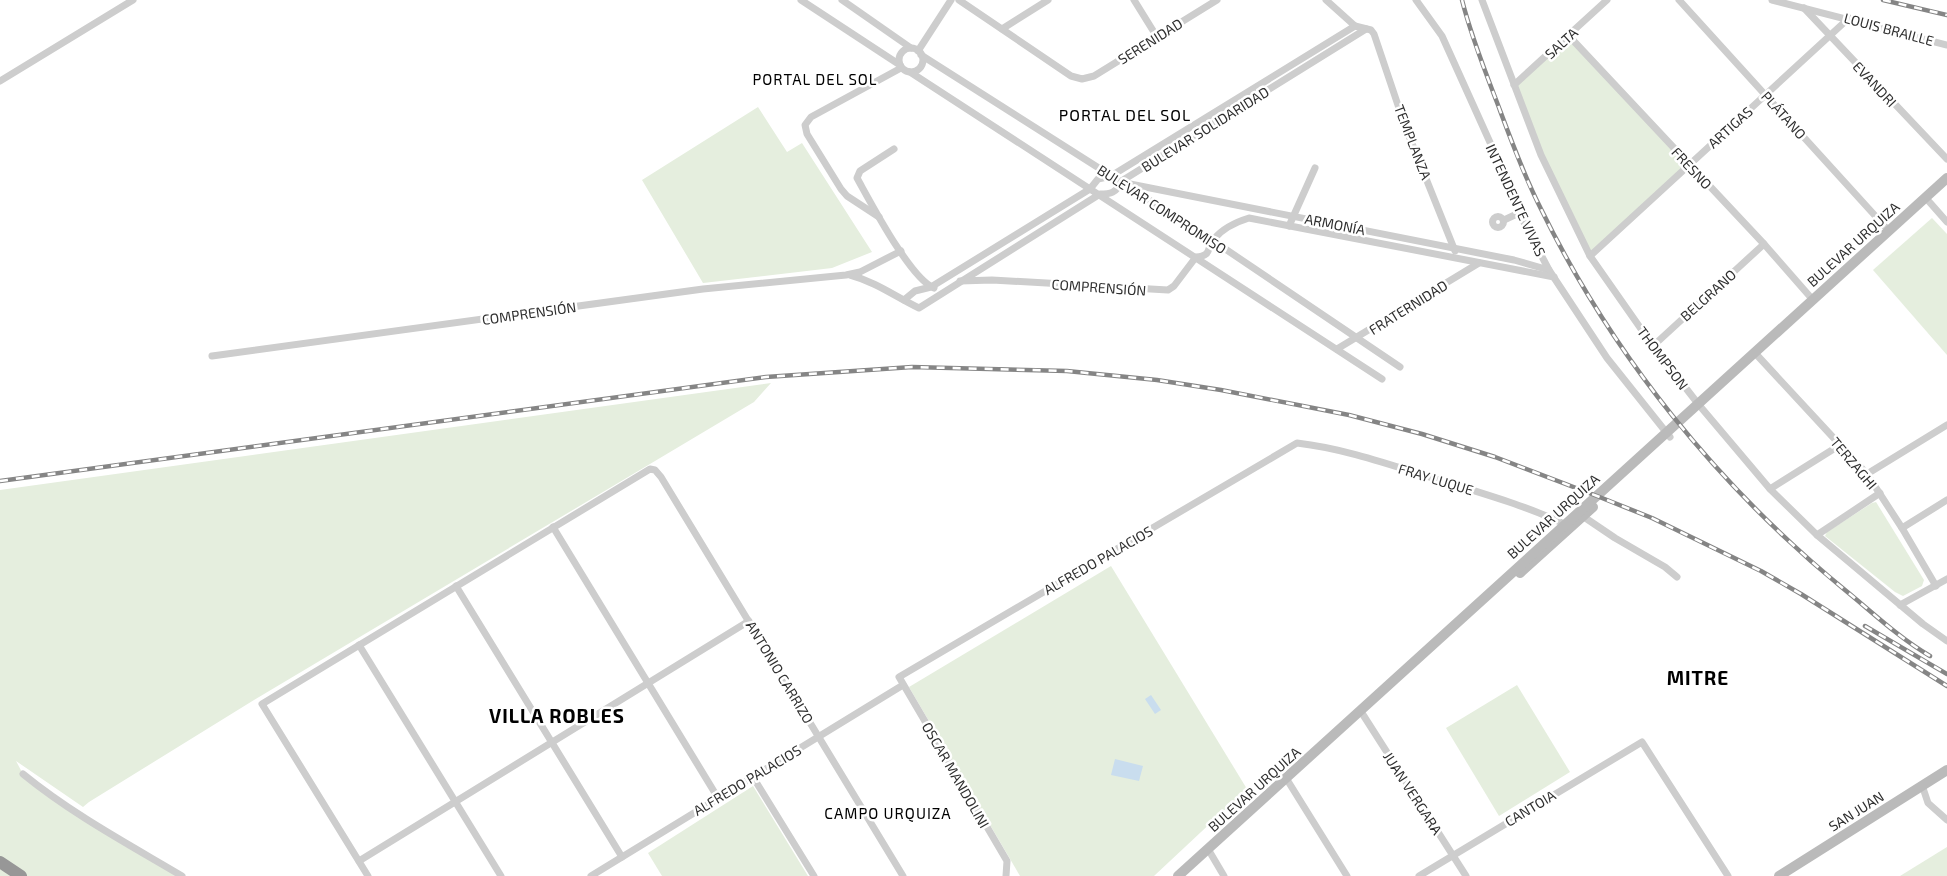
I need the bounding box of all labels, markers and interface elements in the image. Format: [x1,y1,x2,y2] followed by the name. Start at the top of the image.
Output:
[1842,9,1936,49] street label: LOUIS BRAILLE
[1115,14,1185,68] street label: SERENIDAD
[1541,24,1581,62] street label: SALTA
[1850,58,1900,110] street label: EVANDRI
[752,70,878,88] district label: PORTAL DEL SOL
[1138,83,1272,175] street label: BULEVAR SOLIDARIDAD
[1758,88,1810,142] street label: PLÁTANO
[1391,102,1435,182] street label: TEMPLANZA
[1704,102,1756,152] street label: ARTIGAS
[1059,105,1191,124] district label: PORTAL DEL SOL
[1483,141,1550,259] street label: INTENDENTE VIVAS
[1668,144,1716,192] street label: FRESNO
[1094,161,1230,257] street label: BULEVAR COMPROMISO
[1803,198,1903,290] street label: BULEVAR URQUIZA
[1303,210,1367,238] street label: ARMONÍA
[1677,266,1739,324] street label: BELGRANO
[1051,275,1147,299] street label: COMPRENSIÓN
[1366,276,1450,338] street label: FRATERNIDAD
[481,298,577,328] street label: COMPRENSIÓN
[1634,323,1692,393] street label: THOMPSON
[1827,433,1881,493] street label: TERZAGHI
[1396,460,1476,499] street label: FRAY LUQUE
[1503,470,1603,562] street label: BULEVAR URQUIZA
[1041,522,1156,598] street label: ALFREDO PALACIOS
[743,618,817,726] street label: ANTONIO CARRIZO
[1667,666,1729,689] district label: MITRE
[489,704,625,727] district label: VILLA ROBLES
[919,719,993,831] street label: OSCAR MANDOLINI
[690,741,804,819] street label: ALFREDO PALACIOS
[1204,743,1304,835] street label: BULEVAR URQUIZA
[1380,748,1446,838] street label: JUAN VERGARA
[1502,786,1559,830] street label: CANTOIA
[1825,787,1887,835] street label: SAN JUAN
[824,804,952,823] district label: CAMPO URQUIZA

